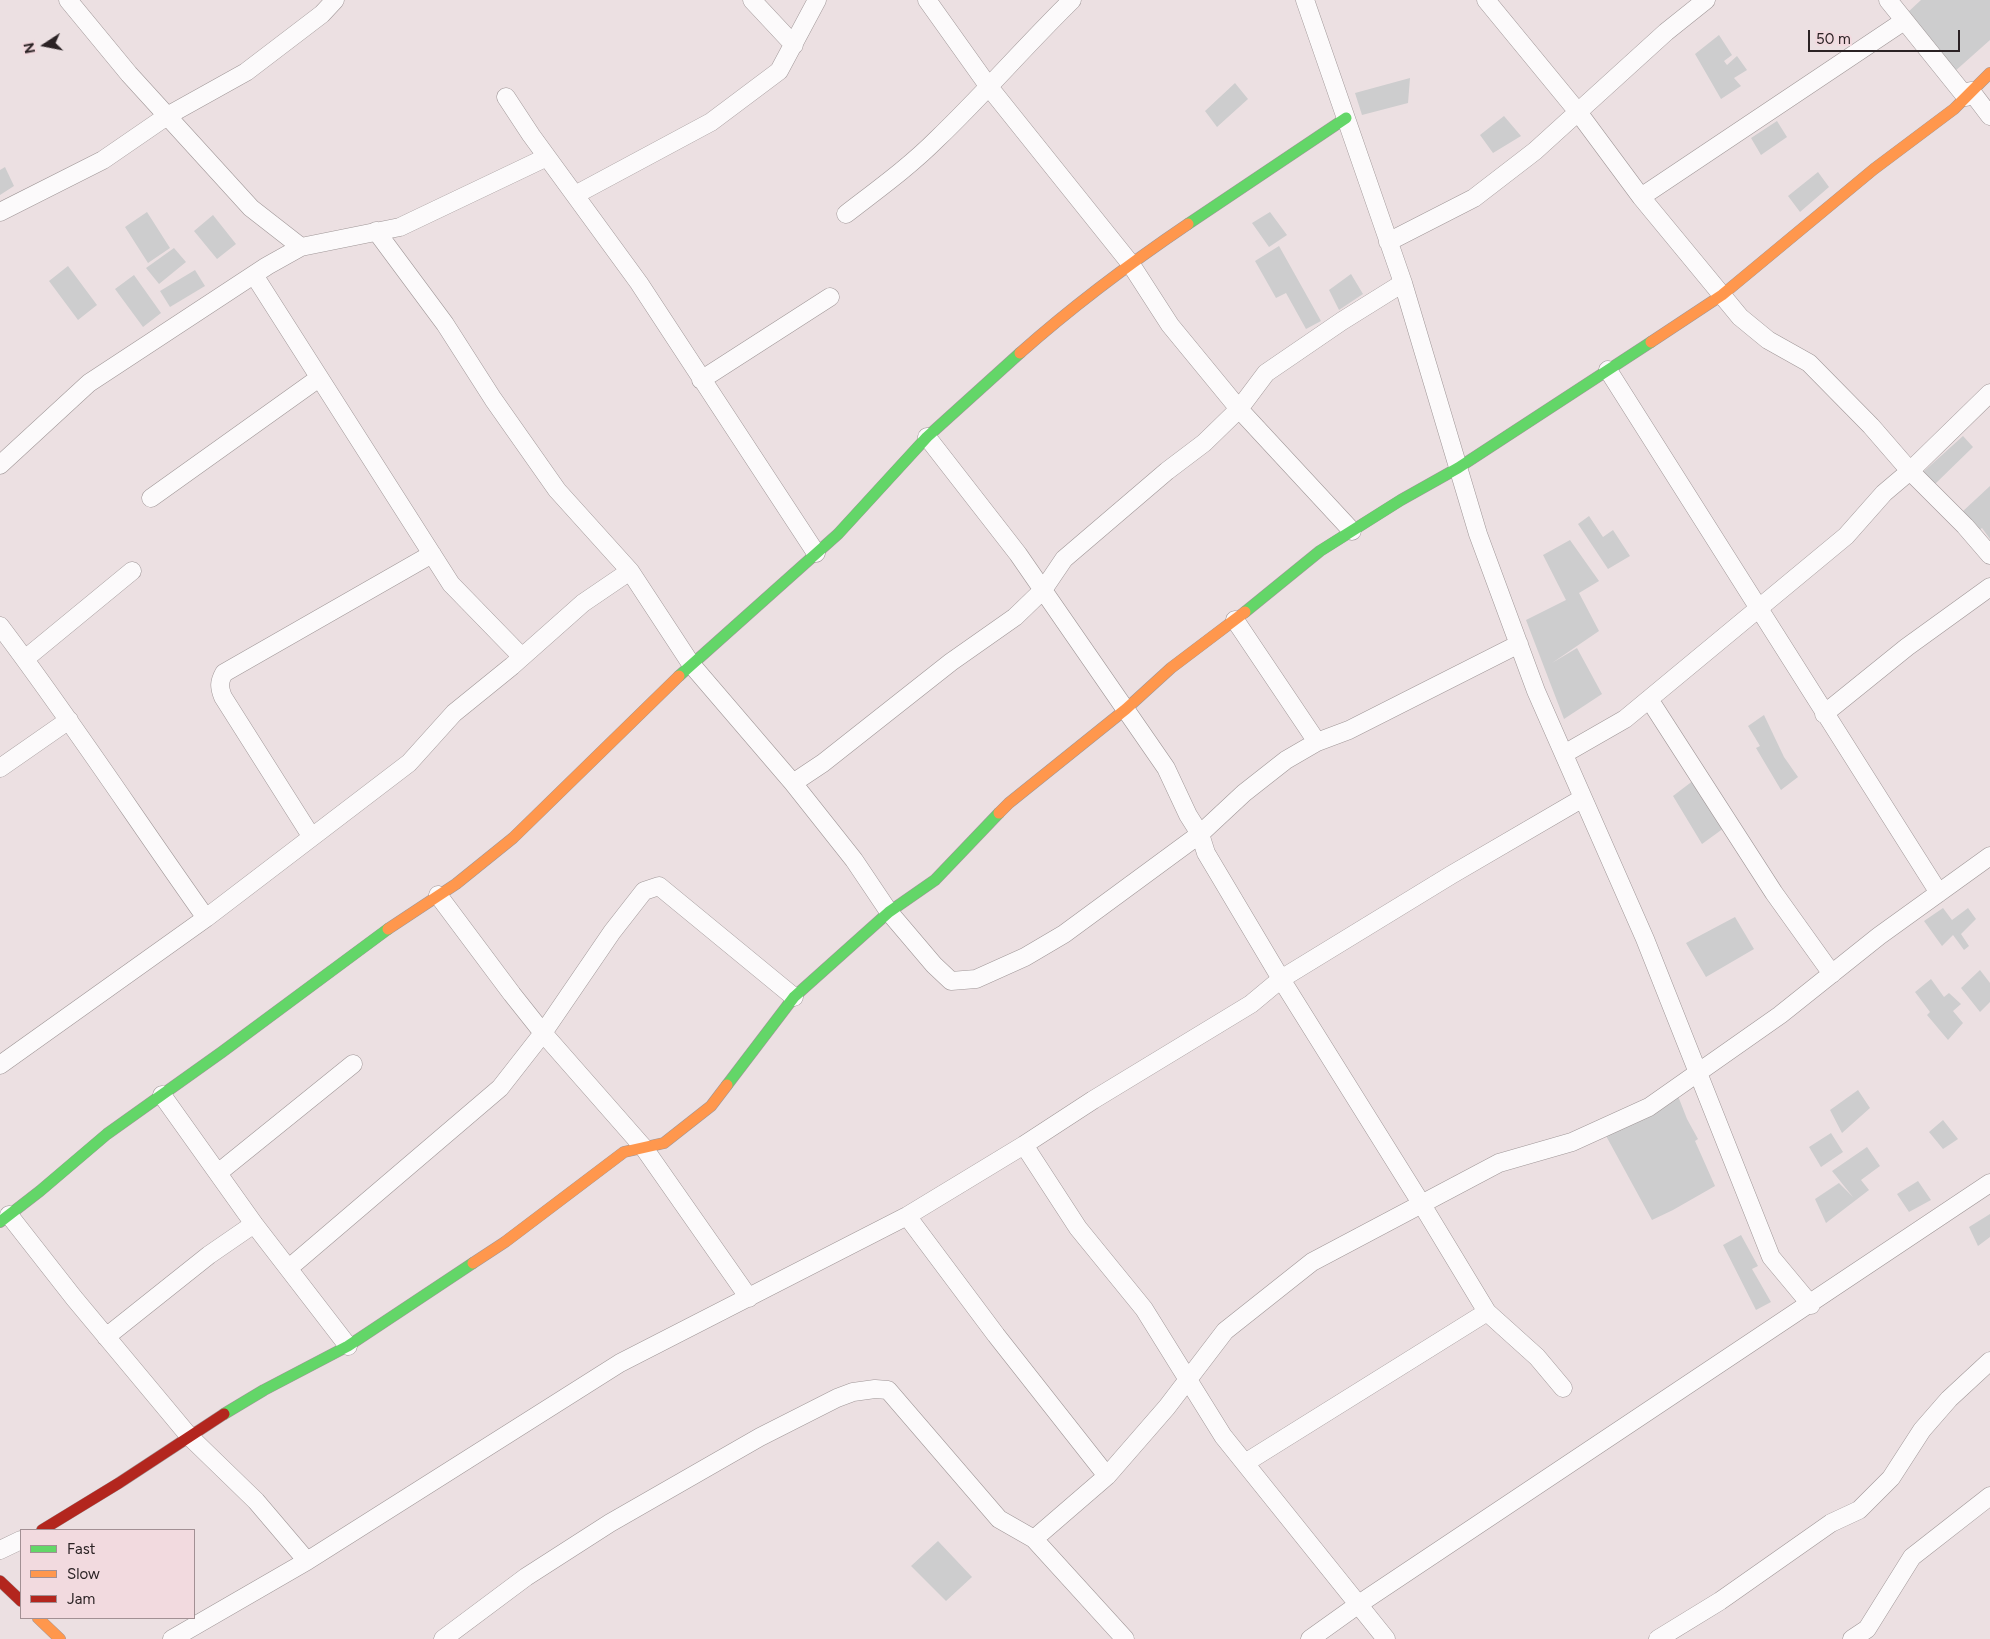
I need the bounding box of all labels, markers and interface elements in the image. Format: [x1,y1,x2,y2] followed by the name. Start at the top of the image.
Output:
[20,20,70,70] north arrow
[1810,20,1962,52] scale bar
[1816,30,1851,48] text: 50 m
[20,41,39,55] text: N
[20,1529,195,1619] legend
[67,1540,95,1558] text: Fast
[67,1565,100,1583] text: Slow
[67,1590,95,1608] text: Jam

